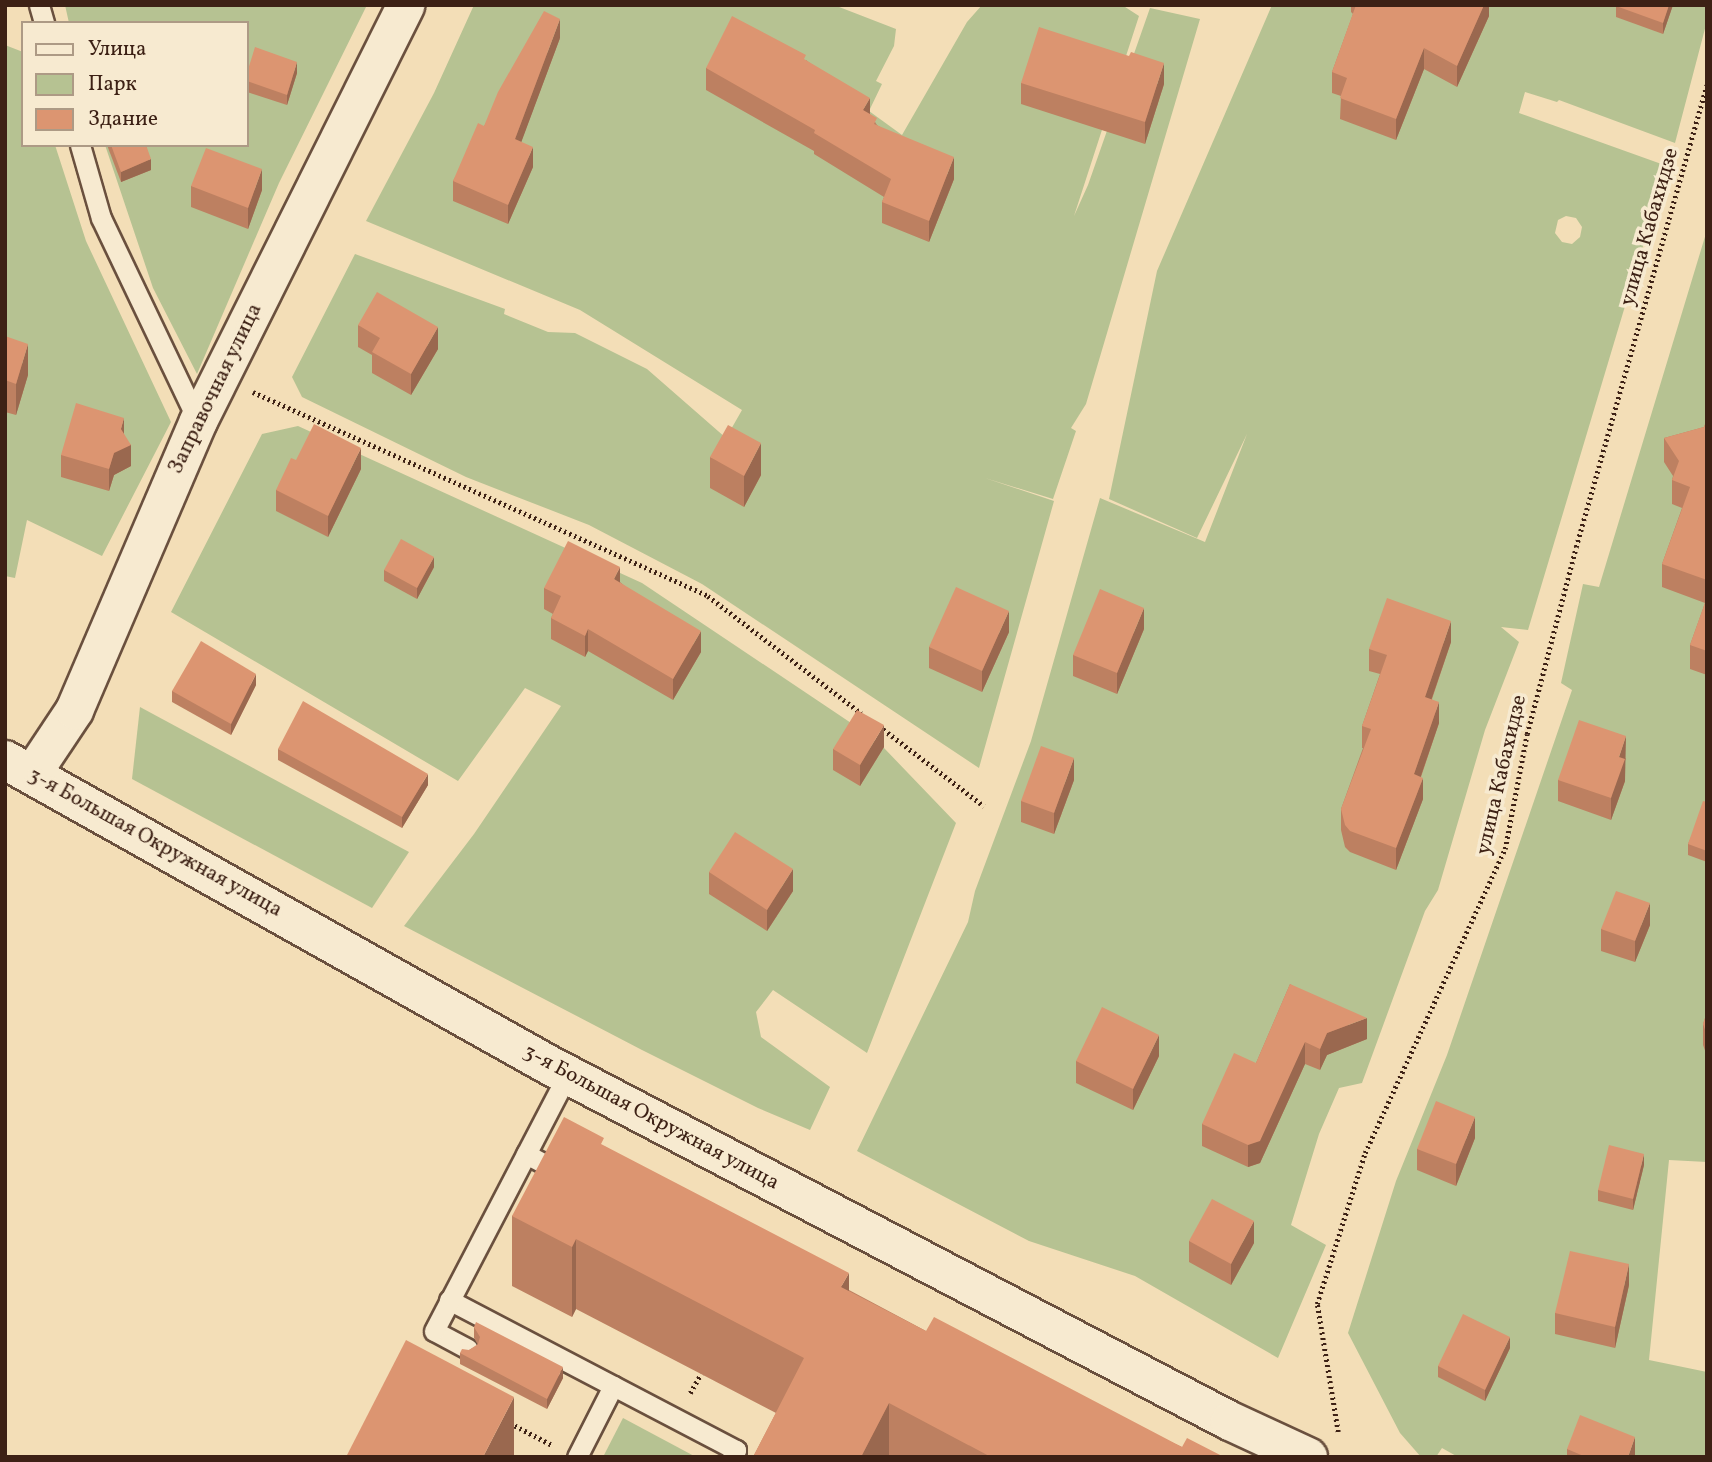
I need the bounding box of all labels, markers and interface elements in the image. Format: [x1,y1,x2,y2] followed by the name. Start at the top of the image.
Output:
[21,21,248,147] legend
[88,35,146,64] text: Улица
[88,70,137,99] text: Парк
[88,105,158,134] text: Здание
[1615,145,1685,309] street label: улица Кабахидзе
[164,299,268,479] street label: Заправочная улица
[1471,693,1533,857] street label: улица Кабахидзе
[23,762,287,924] street label: 3-я Большая Окружная улица
[518,1040,784,1196] street label: 3-я Большая Окружная улица

